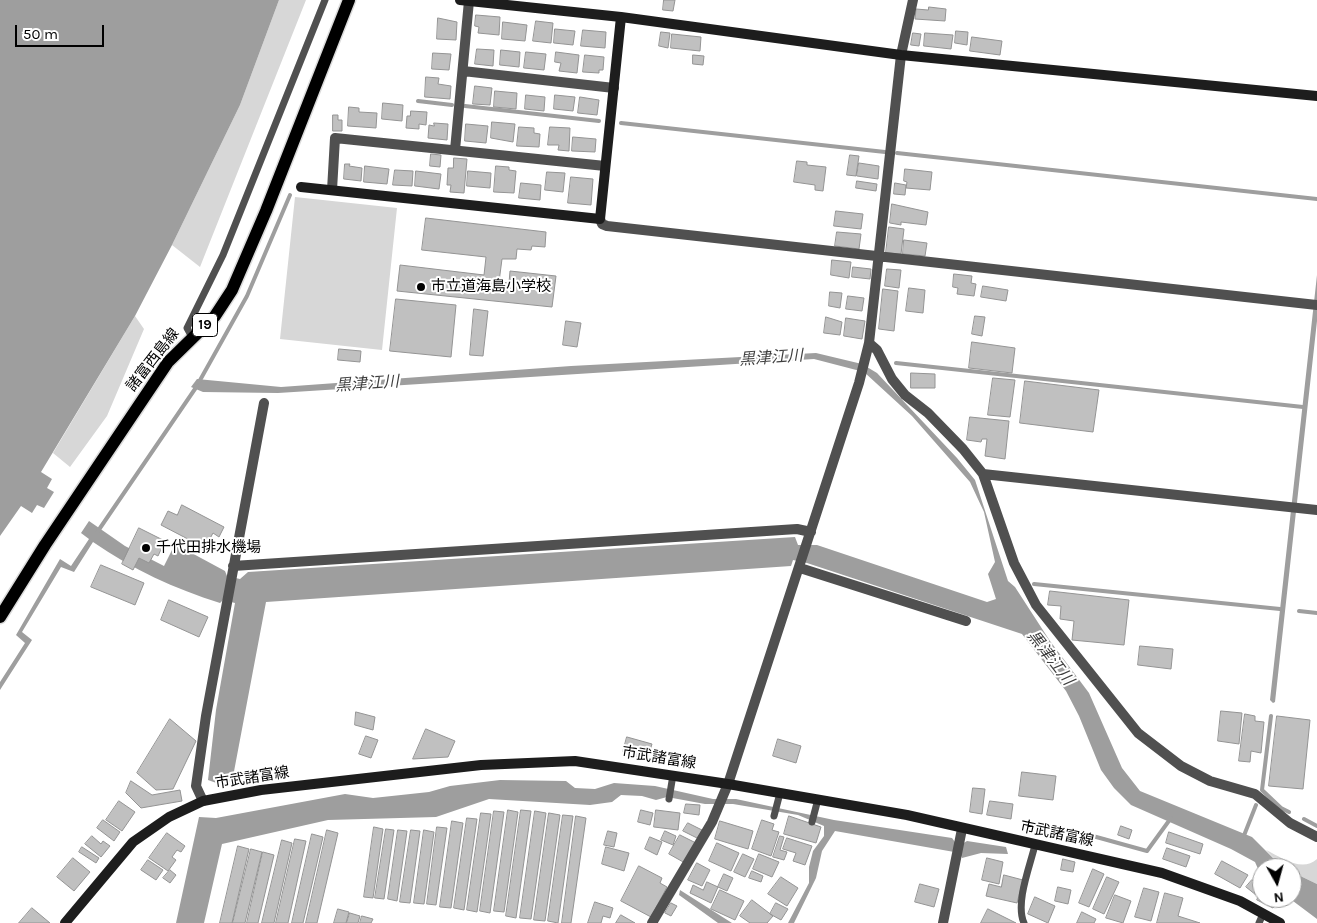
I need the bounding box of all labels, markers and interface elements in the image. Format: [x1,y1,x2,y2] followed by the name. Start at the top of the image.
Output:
[18,15,106,47] scale bar
[23,25,58,43] text: 50 m
[431,278,551,296] place label: 市立道海島小学校
[415,281,427,293] marker: 市立道海島小学校
[192,314,218,336] road number: 19
[123,325,183,395] street label: 諸富西島線
[738,346,804,370] water label: 黒津江川
[334,372,400,396] water label: 黒津江川
[156,539,261,557] place label: 千代田排水機場
[140,542,152,554] marker: 千代田排水機場
[1023,627,1077,689] water label: 黒津江川
[621,743,697,773] street label: 市武諸富線
[214,763,290,793] street label: 市武諸富線
[1018,817,1096,851] street label: 市武諸富線
[1252,858,1302,908] north arrow
[1273,888,1285,906] text: N

